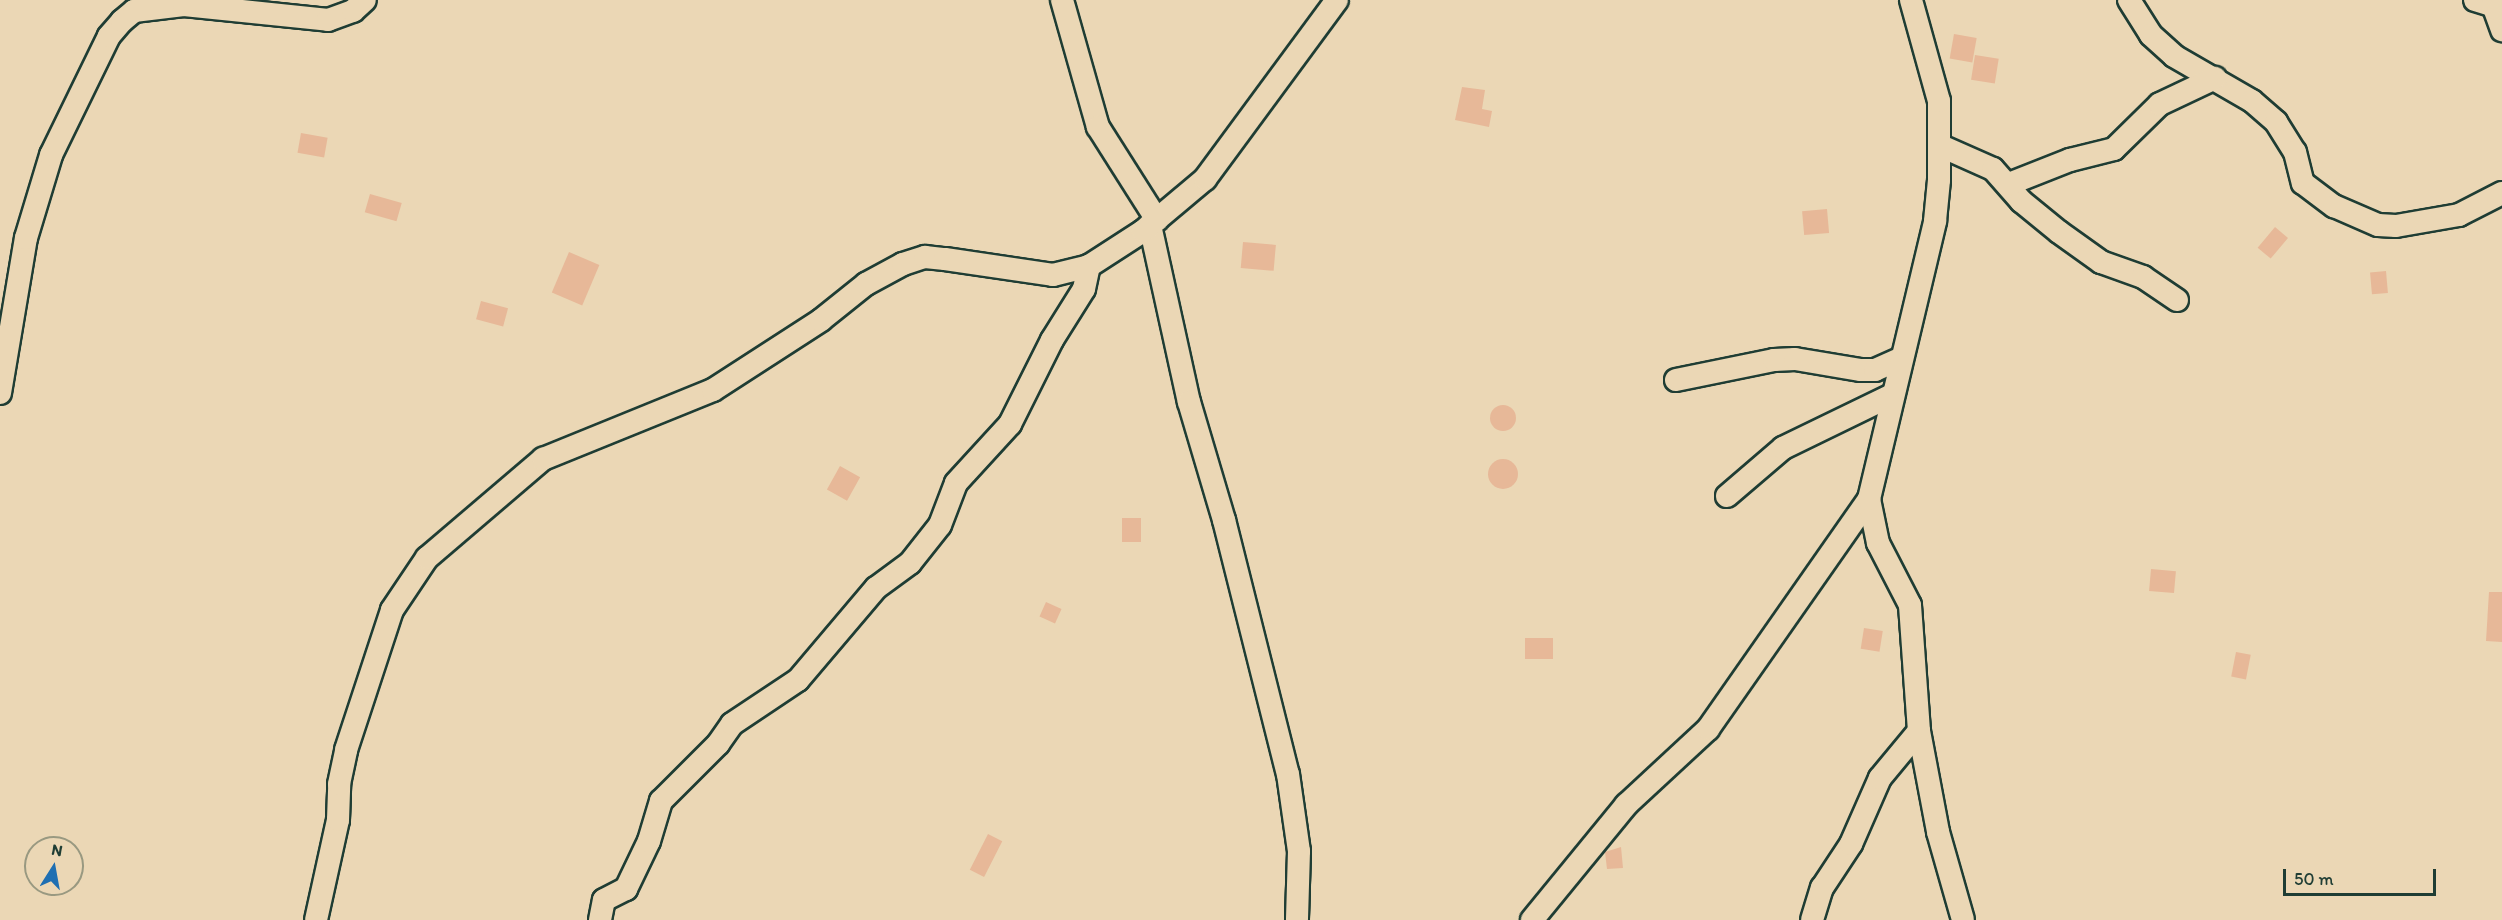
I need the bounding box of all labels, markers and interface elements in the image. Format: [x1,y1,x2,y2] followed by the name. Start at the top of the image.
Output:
[24,836,84,896] north arrow
[50,839,64,860] text: N
[2286,857,2439,895] scale bar
[2294,868,2334,890] text: 50 m

